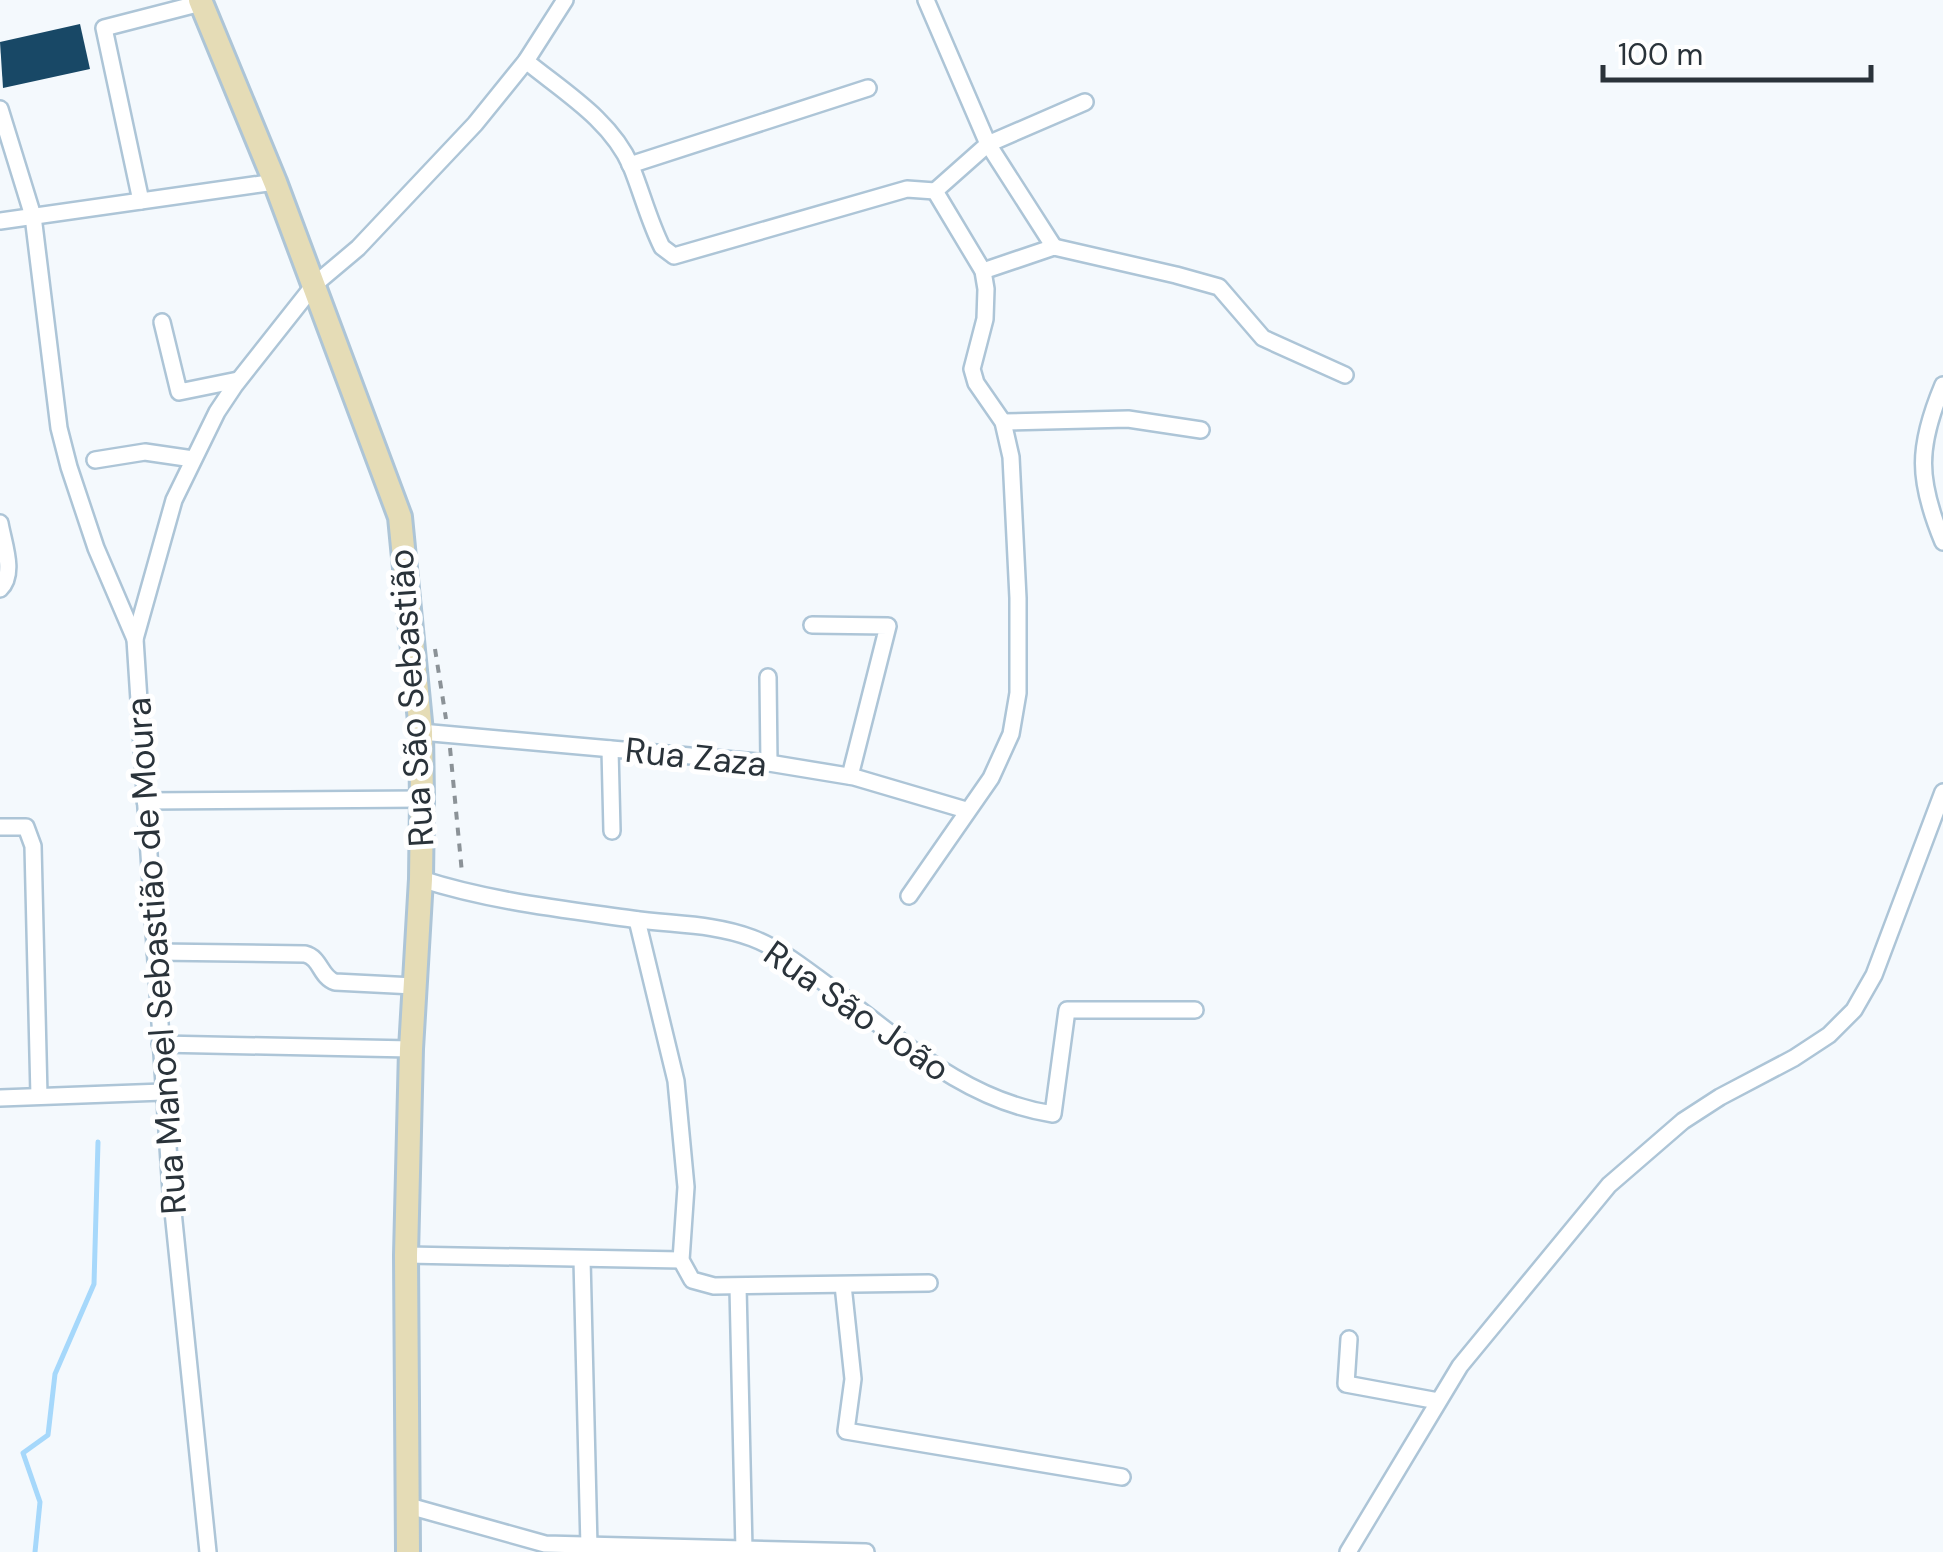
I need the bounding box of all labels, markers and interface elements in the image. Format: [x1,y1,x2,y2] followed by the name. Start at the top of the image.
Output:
[1603,20,1870,82] scale bar
[1618,35,1703,74] text: 100 m
[378,548,444,848] street label: Rua São Sebastião
[115,696,197,1216] street label: Rua Manoel Sebastião de Moura
[623,727,769,787] street label: Rua Zaza
[755,930,959,1092] street label: Rua São João

